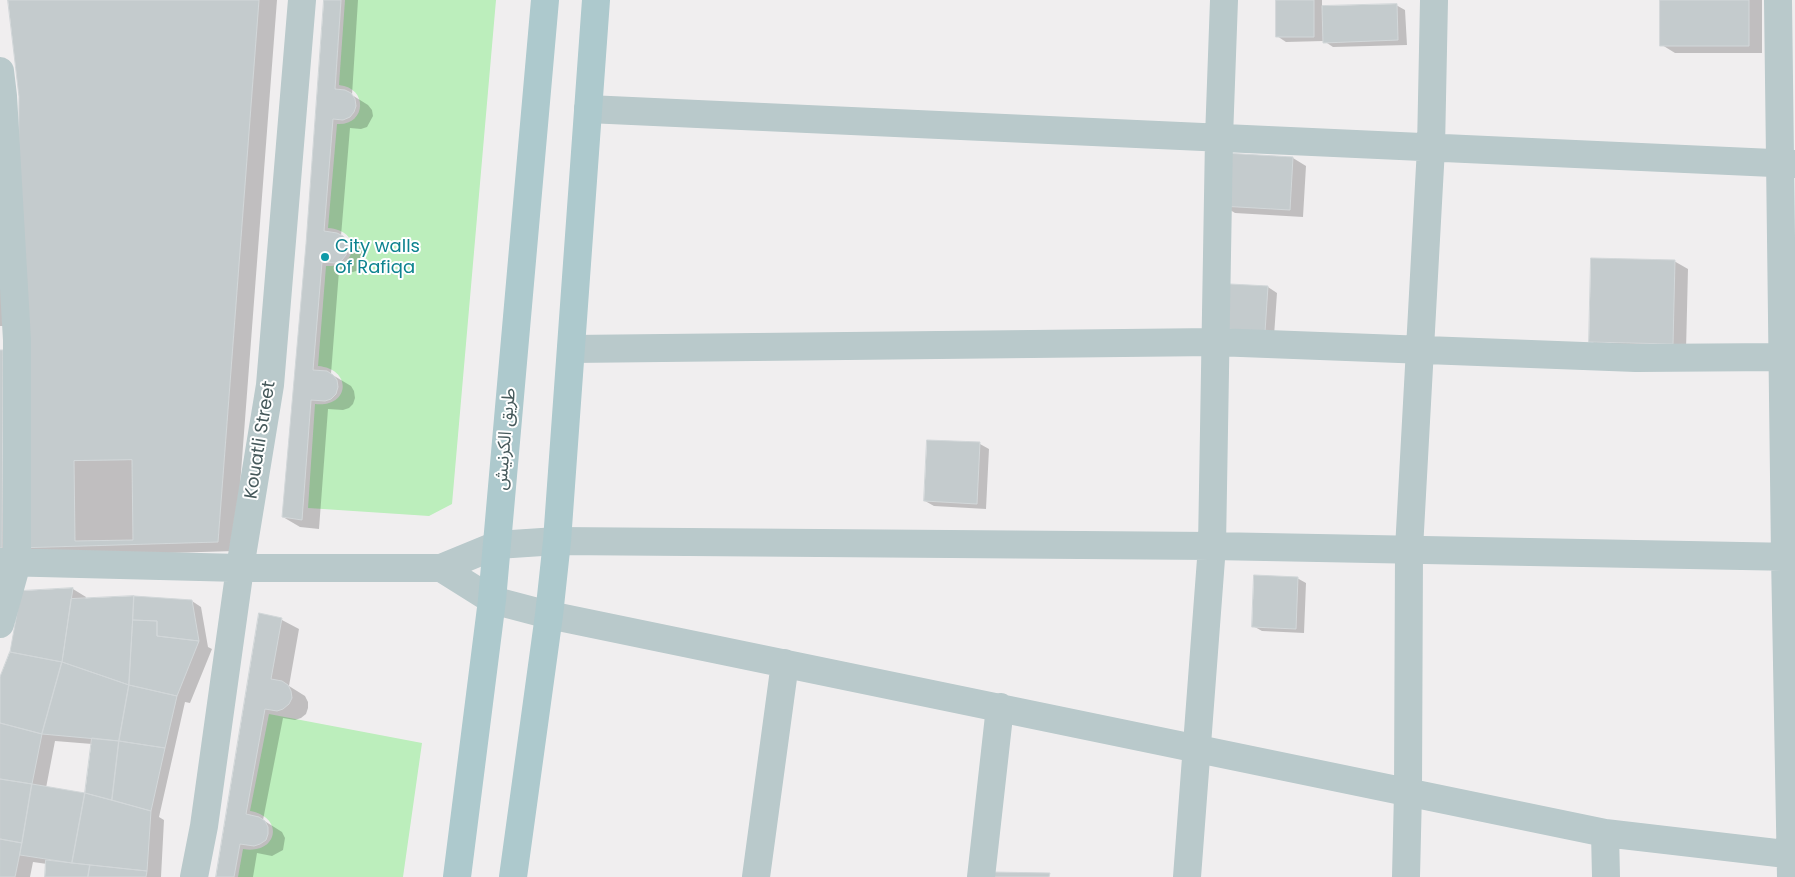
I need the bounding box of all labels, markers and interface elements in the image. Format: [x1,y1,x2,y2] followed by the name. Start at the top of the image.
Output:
[335,236,420,278] place label: City walls of Rafiqa
[319,251,331,263] marker: City walls of Rafiqa
[241,380,281,500] street label: Kouatli Street
[491,387,521,491] street label: طريق الكرنيش

